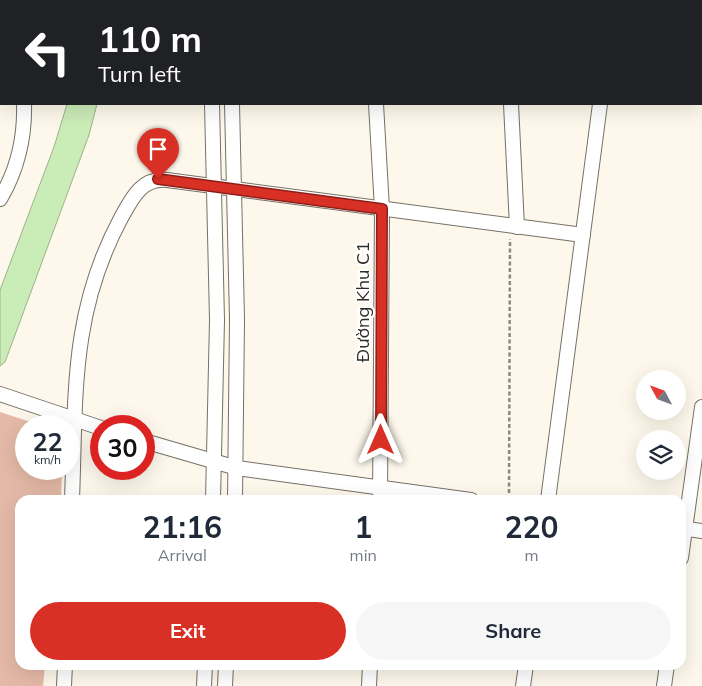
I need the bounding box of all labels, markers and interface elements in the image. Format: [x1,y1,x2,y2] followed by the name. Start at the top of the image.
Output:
[98,17,202,61] text: 110 m
[15,20,80,85] icon: left
[98,60,181,88] text: Turn left
[137,128,179,179] pin
[144,135,172,163] icon: arrive
[351,242,374,362] street label: Đường Khu C1
[636,370,686,420] north arrow
[636,370,686,480] map controls
[354,413,406,465] position arrow
[90,415,155,480] speed limit sign: 30
[32,426,63,457] text: 22
[636,430,686,480] button: layers
[34,452,61,467] text: km/h
[143,508,222,546] text: 21:16
[354,508,372,546] text: 1
[504,508,558,546] text: 220
[158,545,207,565] text: Arrival
[350,545,377,565] text: min
[524,545,538,565] text: m
[30,602,346,660] button: Exit
[356,602,671,660] button: Share

